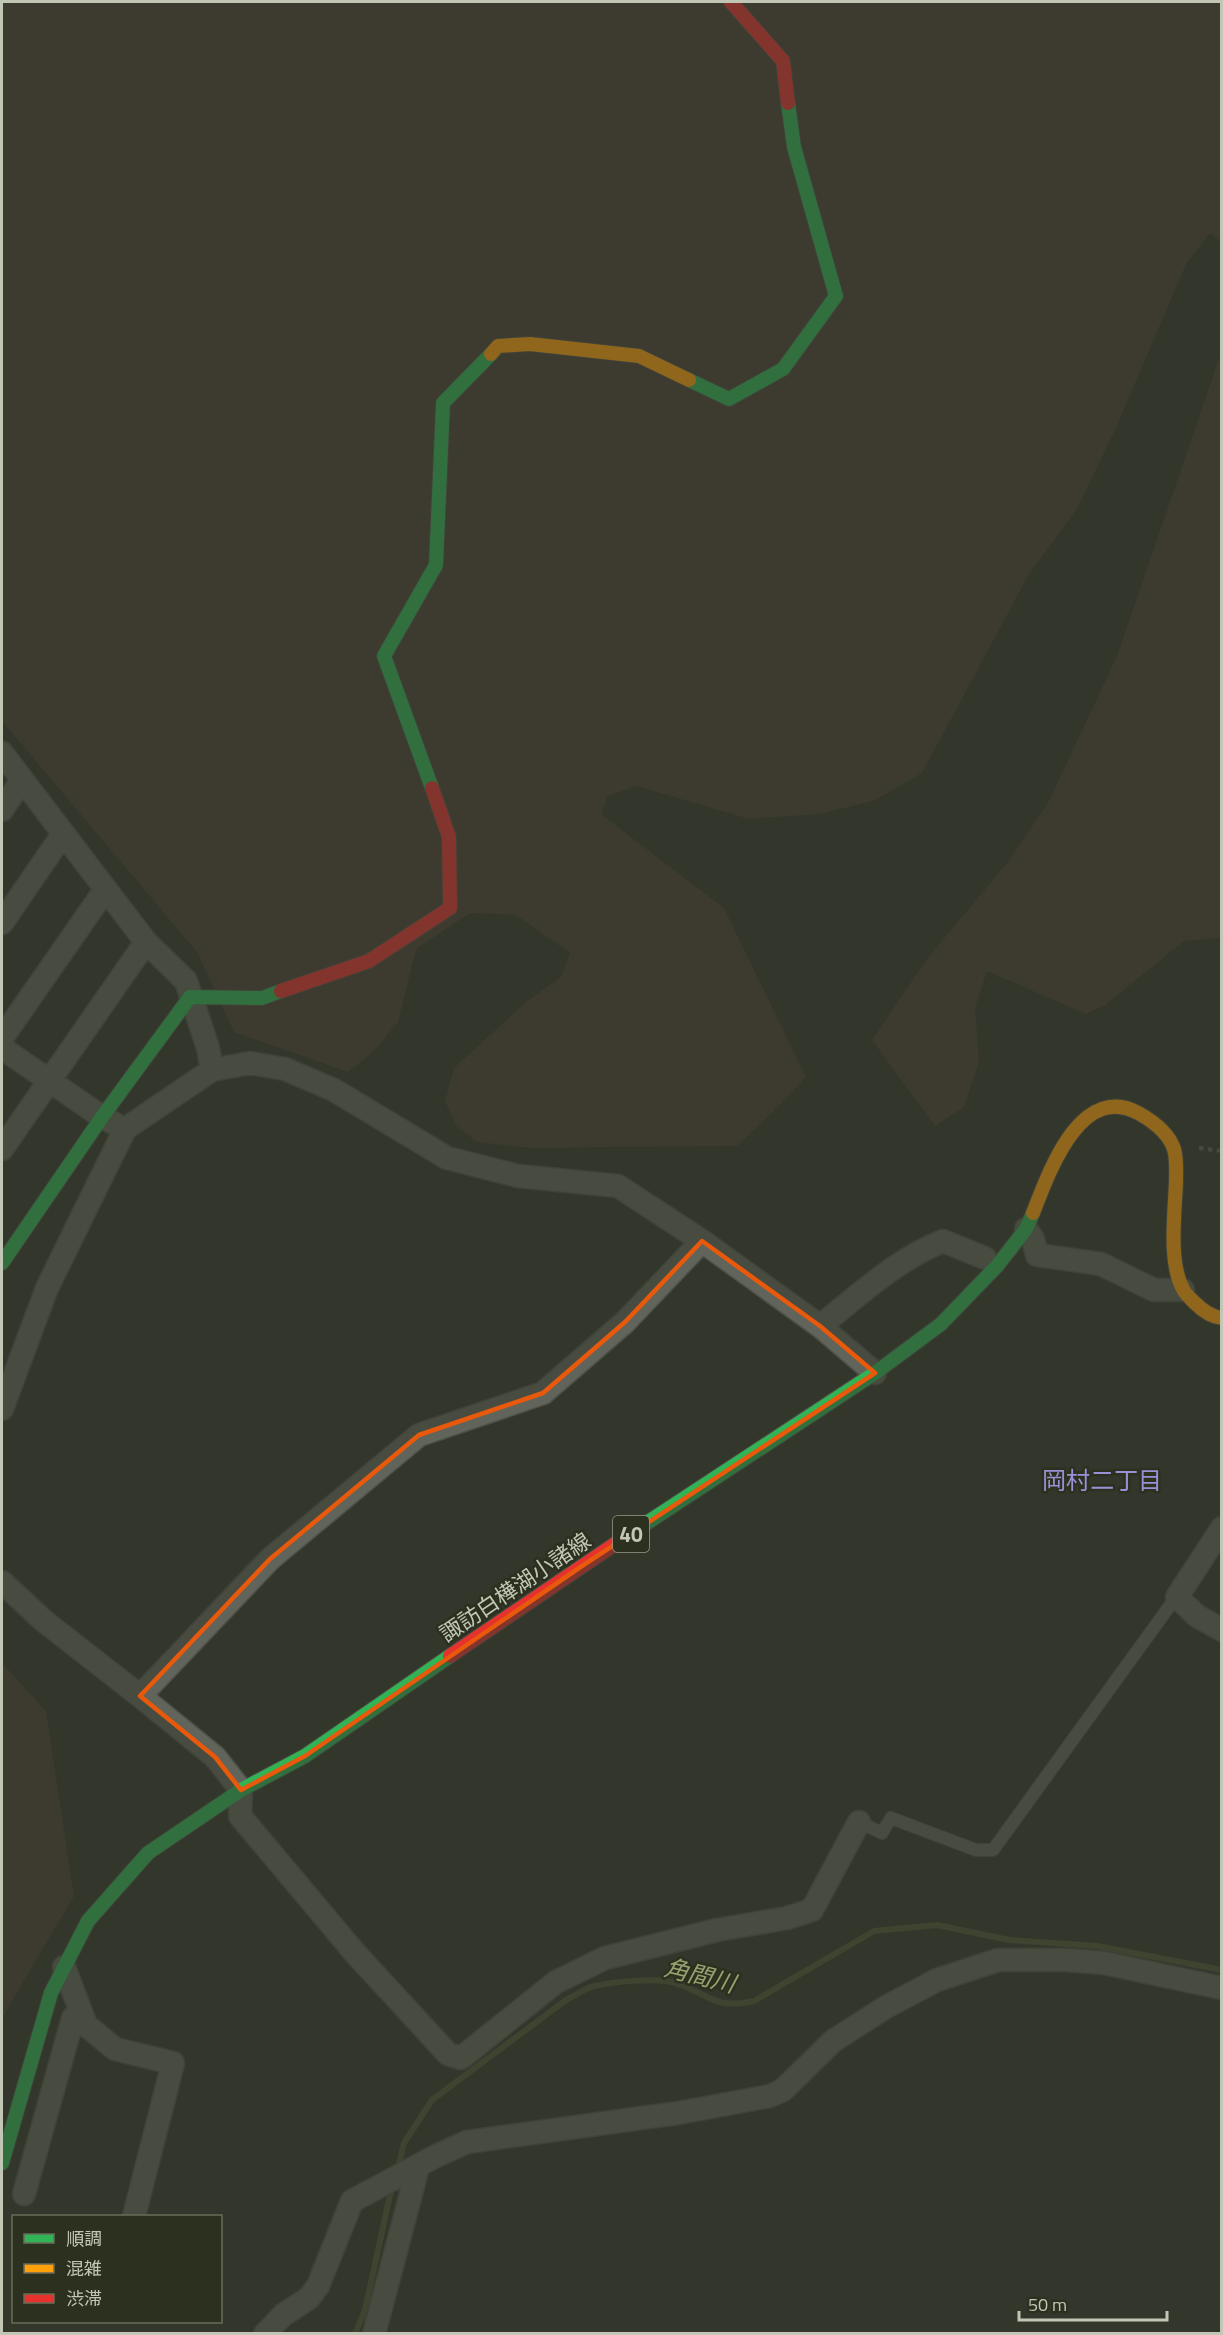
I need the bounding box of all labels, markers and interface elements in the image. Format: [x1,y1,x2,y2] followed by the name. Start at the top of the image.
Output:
[1042,1462,1162,1498] district label: 岡村二丁目
[613,1516,649,1552] road number: 40
[433,1524,597,1650] street label: 諏訪白樺湖小諸線
[661,1949,742,2002] water label: 角間川
[12,2215,222,2323] legend
[66,2225,102,2252] text: 順調
[66,2255,102,2282] text: 混雑
[1019,2284,1168,2322] scale bar
[66,2285,102,2312] text: 渋滞
[1028,2291,1067,2318] text: 50 m

